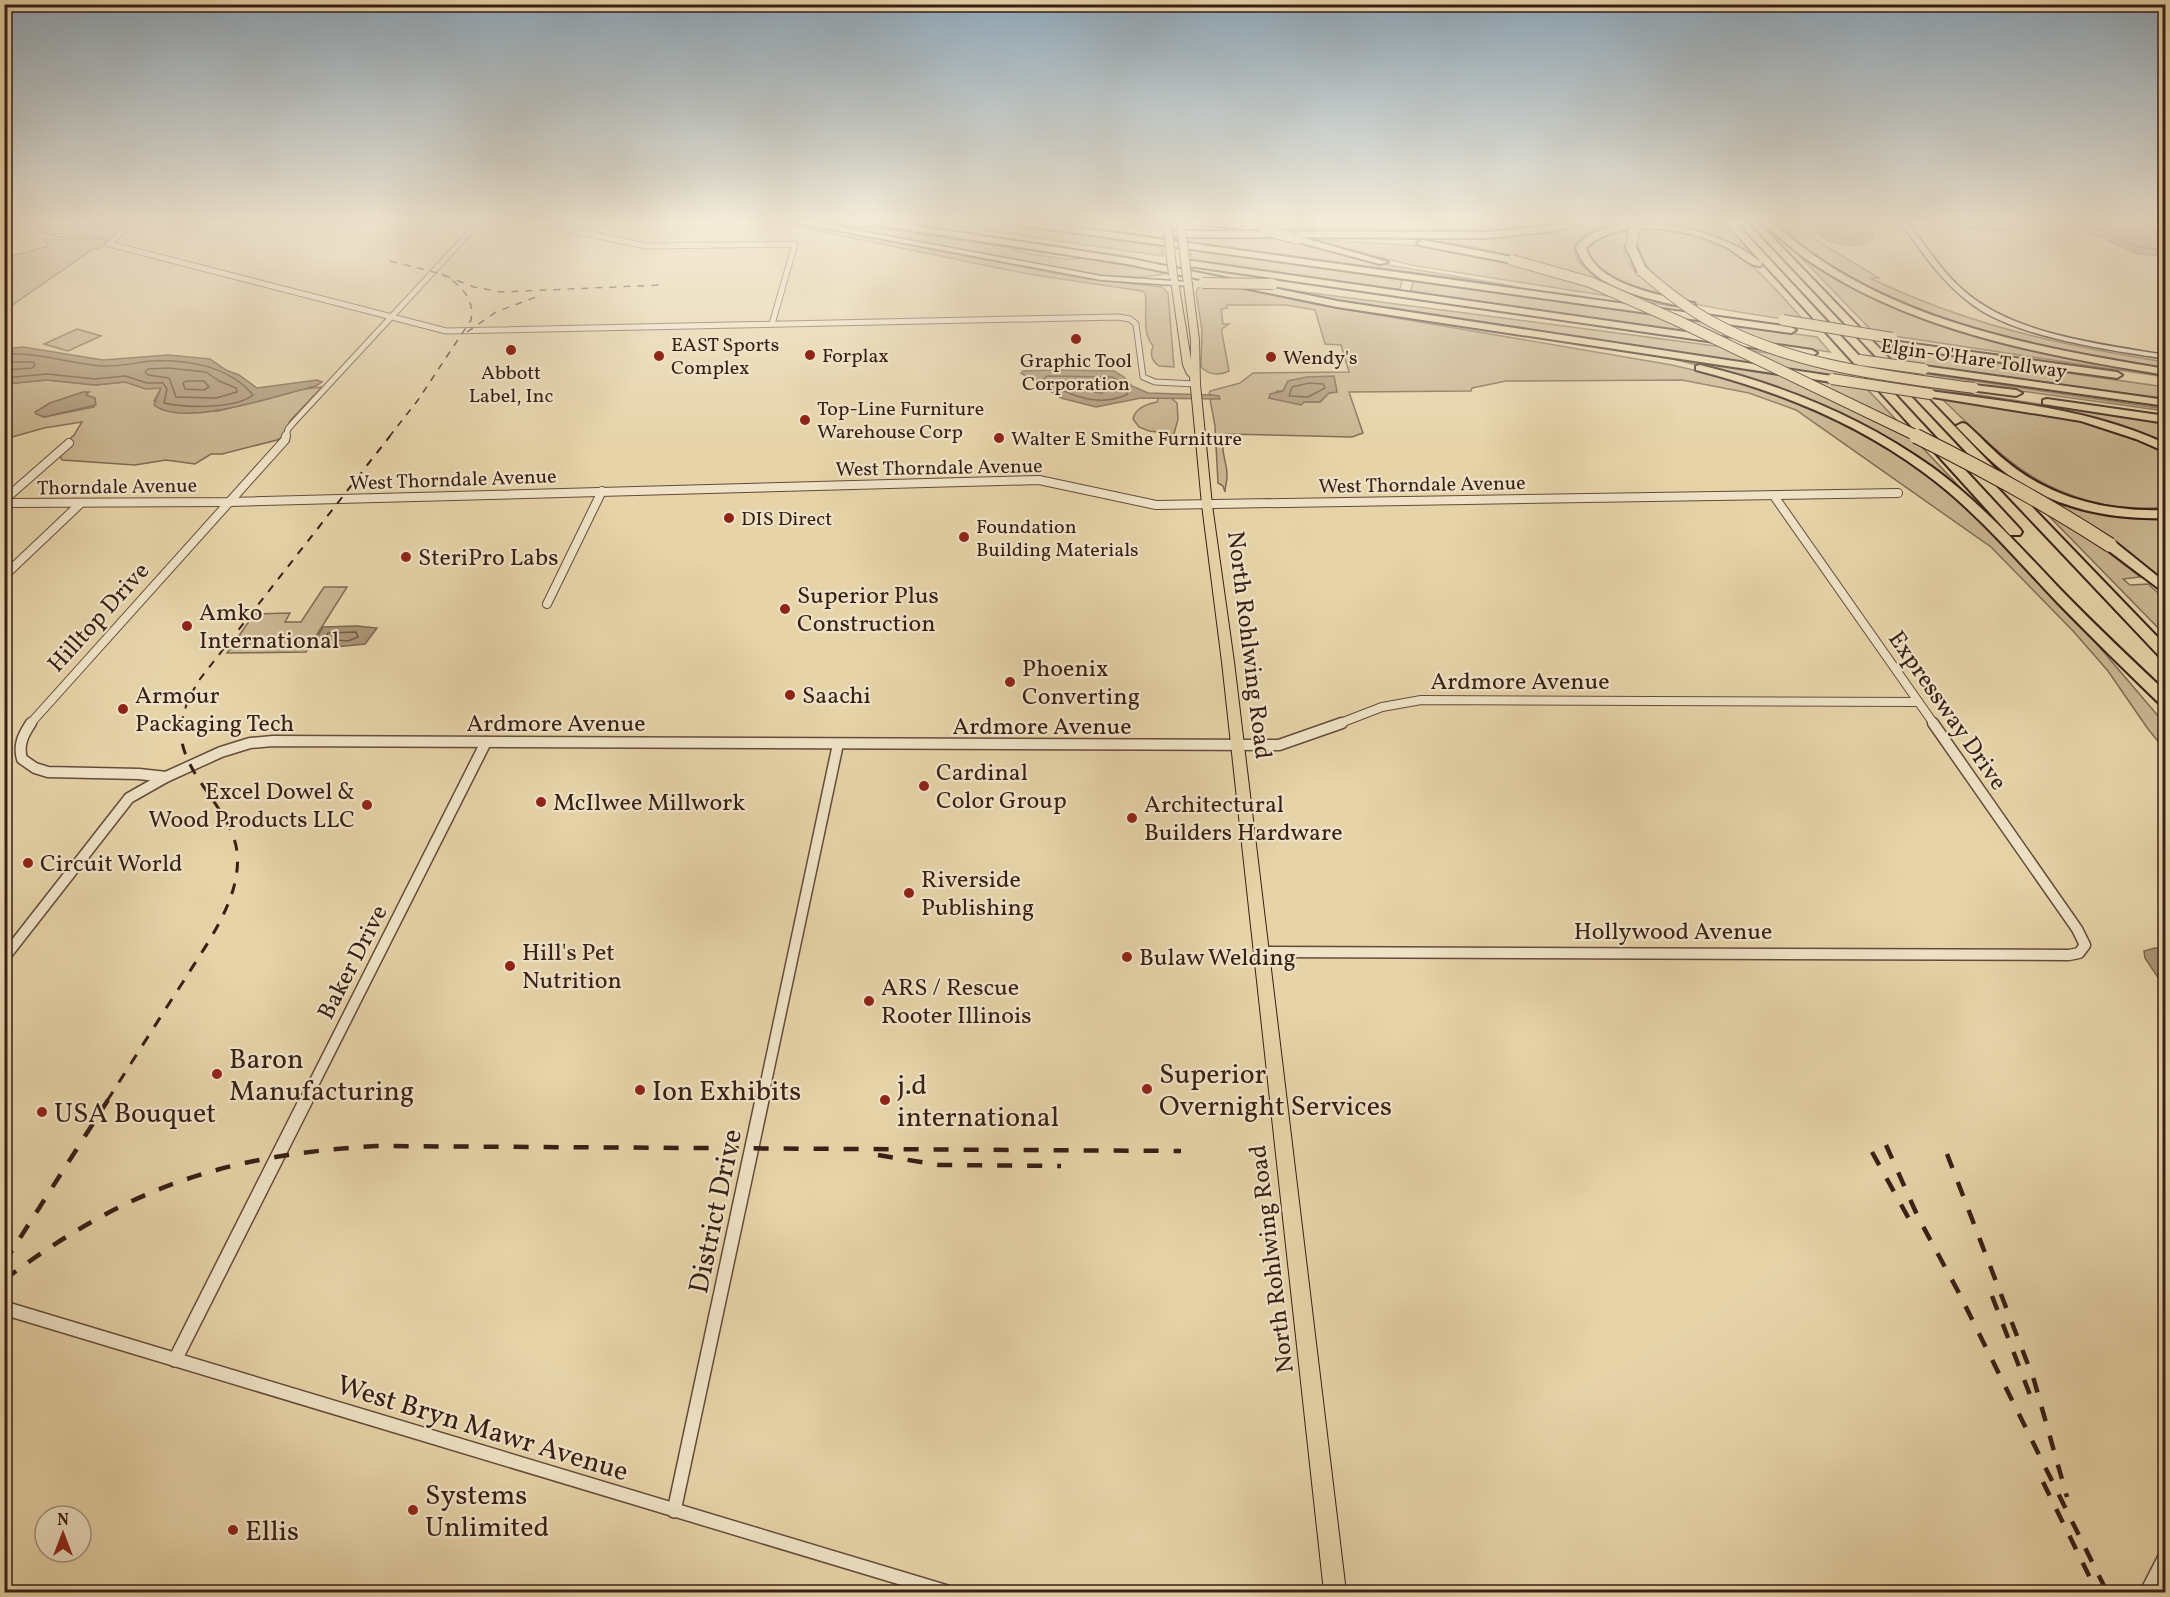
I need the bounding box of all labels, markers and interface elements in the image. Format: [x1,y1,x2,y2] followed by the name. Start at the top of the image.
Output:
[671,332,779,383] place label: EAST Sports Complex
[1069,332,1083,346] marker: Graphic Tool Corporation
[1879,333,2069,387] street label: Elgin-O'Hare Tollway
[504,343,518,357] marker: Abbott Label, Inc
[822,343,889,371] place label: Forplax
[1283,345,1358,373] place label: Wendy's
[803,348,817,362] marker: Forplax
[1020,348,1132,399] place label: Graphic Tool Corporation
[652,349,666,363] marker: EAST Sports Complex
[1264,350,1278,364] marker: Wendy's
[469,360,553,411] place label: Abbott Label, Inc
[817,396,984,447] place label: Top-Line Furniture Warehouse Corp
[798,413,812,427] marker: Top-Line Furniture Warehouse Corp
[1011,426,1242,454] place label: Walter E Smithe Furniture
[992,431,1006,445] marker: Walter E Smithe Furniture
[835,453,1043,485] street label: West Thorndale Avenue
[349,463,557,499] street label: West Thorndale Avenue
[1318,470,1526,502] street label: West Thorndale Avenue
[37,473,197,503] street label: Thorndale Avenue
[741,506,832,534] place label: DIS Direct
[722,511,736,525] marker: DIS Direct
[976,514,1139,565] place label: Foundation Building Materials
[1217,529,1279,761] street label: North Rohlwing Road
[957,530,971,544] marker: Foundation Building Materials
[418,542,558,576] place label: SteriPro Labs
[399,550,413,564] marker: SteriPro Labs
[41,556,158,681] street label: Hilltop Drive
[797,580,939,642] place label: Superior Plus Construction
[199,597,339,659] place label: Amko International
[778,602,792,616] marker: Superior Plus Construction
[180,619,194,633] marker: Amko International
[1879,625,2014,798] street label: Expressway Drive
[1022,653,1140,715] place label: Phoenix Converting
[1430,666,1610,700] street label: Ardmore Avenue
[1003,675,1017,689] marker: Phoenix Converting
[135,680,294,742] place label: Armour Packaging Tech
[802,680,871,714] place label: Saachi
[783,688,797,702] marker: Saachi
[116,702,130,716] marker: Armour Packaging Tech
[466,708,646,742] street label: Ardmore Avenue
[952,711,1132,745] street label: Ardmore Avenue
[936,757,1067,819] place label: Cardinal Color Group
[148,776,355,838] place label: Excel Dowel & Wood Products LLC
[917,779,931,793] marker: Cardinal Color Group
[553,787,745,821] place label: McIlwee Millwork
[1144,789,1343,851] place label: Architectural Builders Hardware
[534,795,548,809] marker: McIlwee Millwork
[360,798,374,812] marker: Excel Dowel & Wood Products LLC
[1125,811,1139,825] marker: Architectural Builders Hardware
[40,848,183,882] place label: Circuit World
[21,856,35,870] marker: Circuit World
[921,864,1034,926] place label: Riverside Publishing
[902,886,916,900] marker: Riverside Publishing
[310,900,397,1026] street label: Baker Drive
[1574,916,1772,950] street label: Hollywood Avenue
[522,937,622,999] place label: Hill's Pet Nutrition
[1139,942,1296,976] place label: Bulaw Welding
[1120,950,1134,964] marker: Bulaw Welding
[503,959,517,973] marker: Hill's Pet Nutrition
[881,972,1032,1034] place label: ARS / Rescue Rooter Illinois
[862,994,876,1008] marker: ARS / Rescue Rooter Illinois
[229,1041,414,1112] place label: Baron Manufacturing
[1159,1056,1392,1127] place label: Superior Overnight Services
[210,1067,224,1081] marker: Baron Manufacturing
[897,1067,1059,1138] place label: j.d international
[652,1073,801,1112] place label: Ion Exhibits
[1140,1082,1154,1096] marker: Superior Overnight Services
[633,1083,647,1097] marker: Ion Exhibits
[878,1093,892,1107] marker: j.d international
[54,1095,216,1134] place label: USA Bouquet
[35,1105,49,1119] marker: USA Bouquet
[680,1126,753,1297] street label: District Drive
[1242,1143,1304,1375] street label: North Rohlwing Road
[332,1366,633,1492] street label: West Bryn Mawr Avenue
[425,1477,549,1548] place label: Systems Unlimited
[406,1503,420,1517] marker: Systems Unlimited
[33,1504,93,1564] north arrow
[57,1510,69,1532] text: N
[245,1513,299,1552] place label: Ellis
[226,1523,240,1537] marker: Ellis

